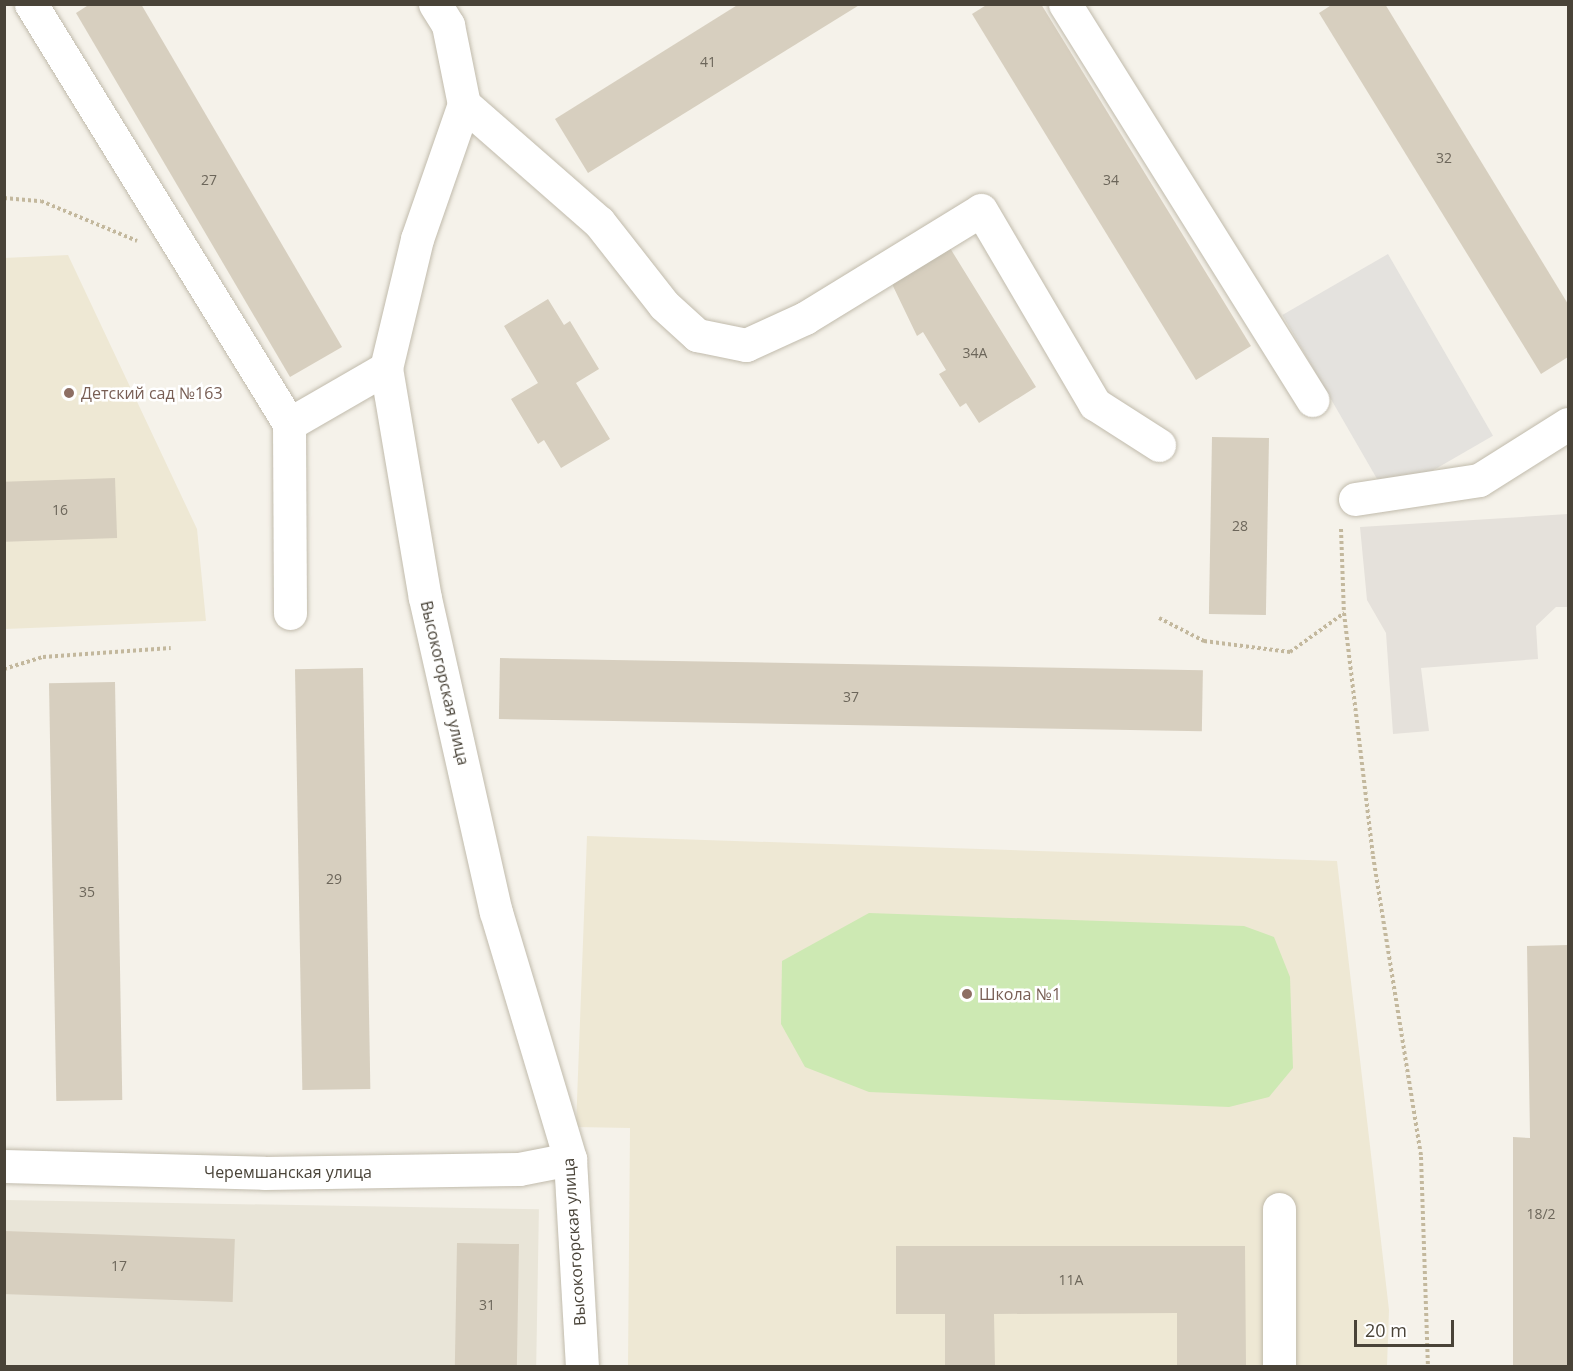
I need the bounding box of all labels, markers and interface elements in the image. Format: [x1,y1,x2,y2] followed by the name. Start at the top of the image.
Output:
[700,54,716,70] house number: 41
[1436,150,1452,166] house number: 32
[201,172,217,188] house number: 27
[1103,172,1119,188] house number: 34
[963,345,987,361] house number: 34А
[81,383,223,403] place label: Детский сад №163
[62,386,76,400] marker: Детский сад №163
[52,502,68,518] house number: 16
[1232,518,1248,534] house number: 28
[417,599,473,767] street label: Высокогорская улица
[843,689,859,705] house number: 37
[326,871,342,887] house number: 29
[79,884,95,900] house number: 35
[979,984,1061,1004] place label: Школа №1
[960,987,974,1001] marker: Школа №1
[559,1157,589,1327] street label: Высокогорская улица
[204,1162,372,1182] street label: Черемшанская улица
[1526,1206,1556,1222] house number: 18/2
[111,1258,127,1274] house number: 17
[1059,1272,1083,1288] house number: 11А
[479,1297,495,1313] house number: 31
[1357,1308,1458,1346] scale bar
[1365,1318,1407,1342] text: 20 m

